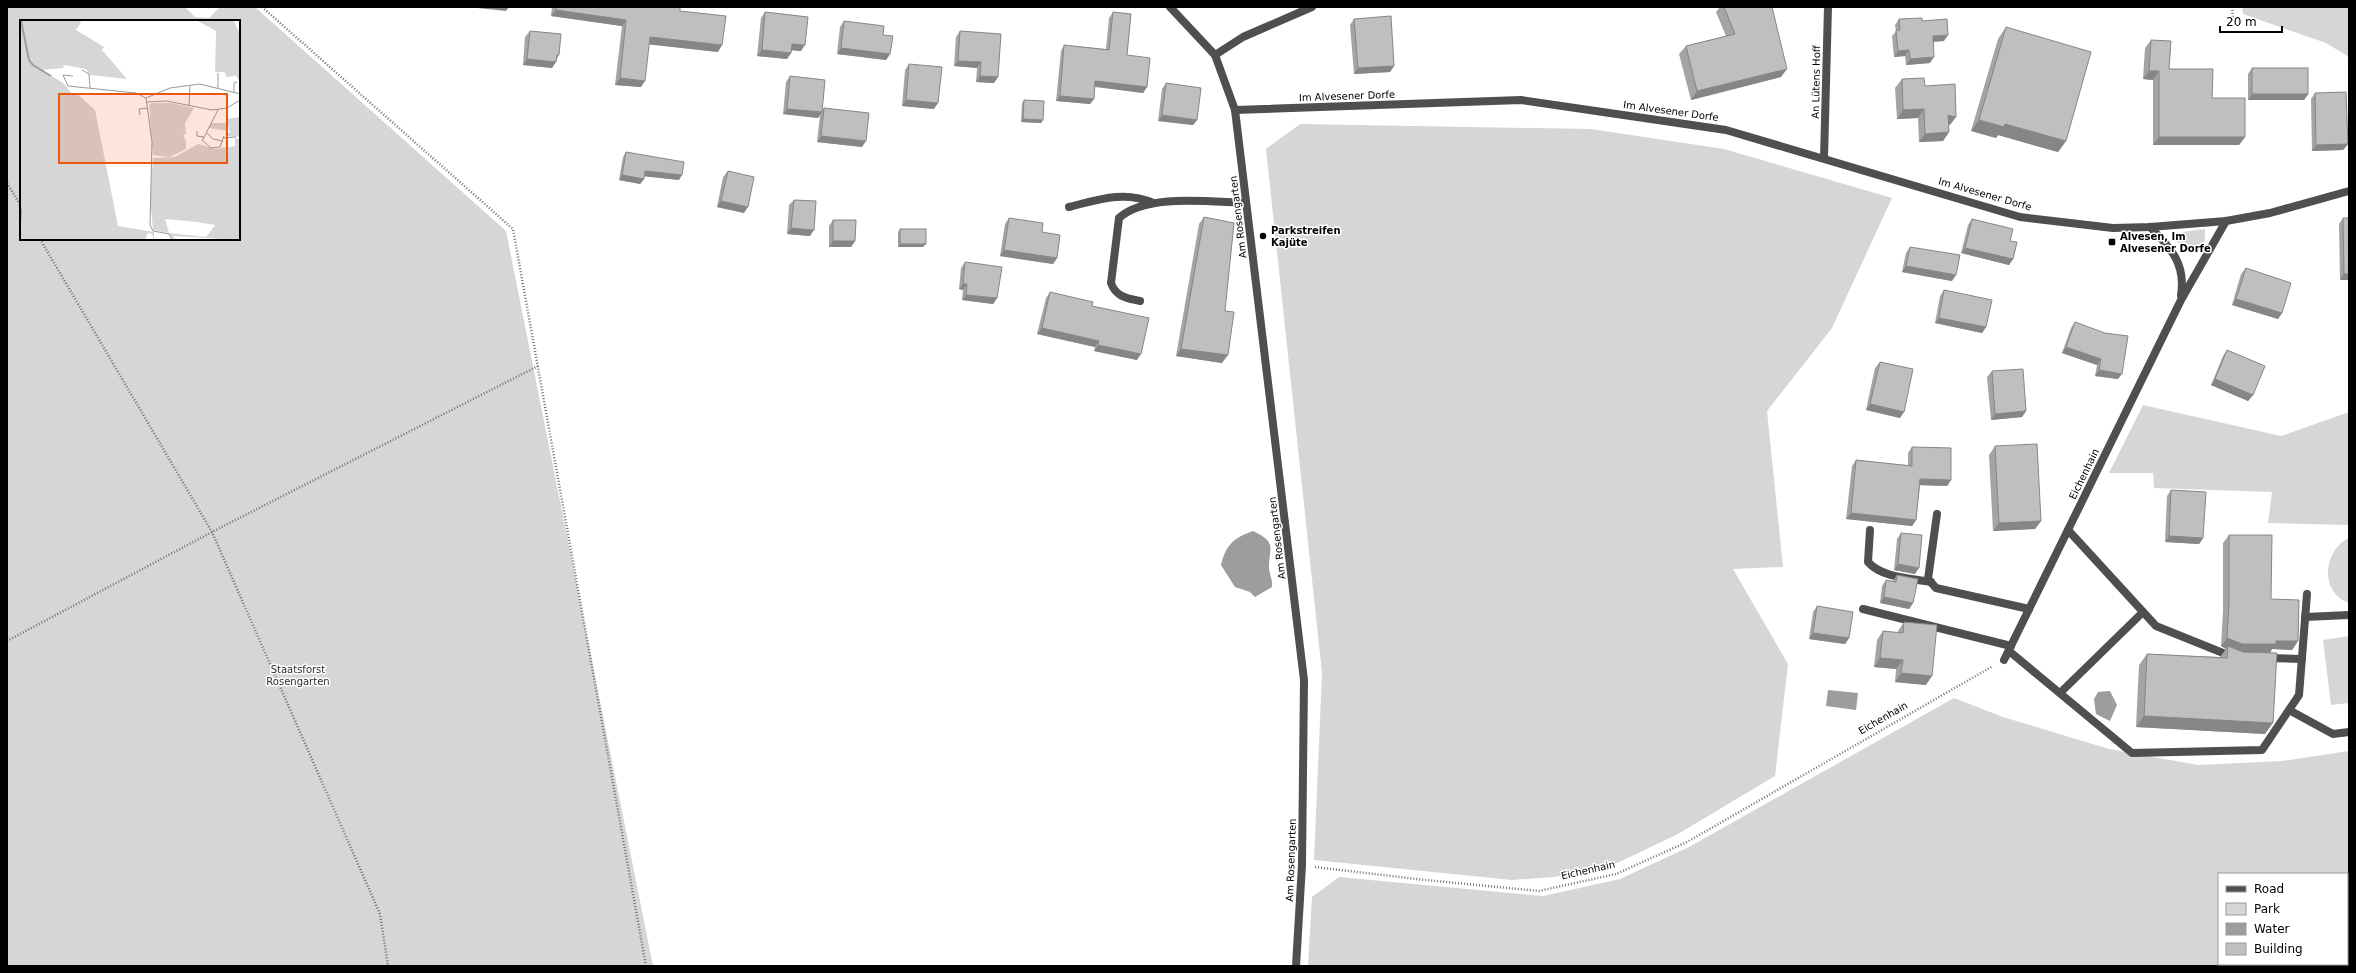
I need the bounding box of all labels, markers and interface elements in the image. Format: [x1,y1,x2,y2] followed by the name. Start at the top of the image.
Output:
[2220,8,2282,34] scale bar
[2226,15,2257,29] text: 20 m
[20,20,240,240] inset map
[1810,44,1822,119] street label: An Lütens Hoff
[1299,89,1395,103] street label: Im Alvesener Dorfe
[1623,99,1719,123] street label: Im Alvesener Dorfe
[1227,175,1249,259] street label: Am Rosengarten
[1937,175,2033,213] street label: Im Alvesener Dorfe
[1271,225,1341,248] place label: Parkstreifen Kajüte
[1258,231,1268,241] marker: Parkstreifen Kajüte
[2120,231,2211,254] place label: Alvesen, Im Alvesener Dorfe
[2107,237,2117,247] marker: Alvesen, Im Alvesener Dorfe
[2067,447,2101,501] street label: Eichenhain
[1266,496,1288,580] street label: Am Rosengarten
[266,664,330,687] park label: Staatsforst Rosengarten
[1856,699,1910,737] street label: Eichenhain
[1284,818,1298,902] street label: Am Rosengarten
[1560,858,1616,882] street label: Eichenhain
[2218,873,2348,965] legend
[2254,882,2284,896] text: Road
[2254,902,2280,916] text: Park
[2254,922,2290,936] text: Water
[2254,942,2303,956] text: Building

